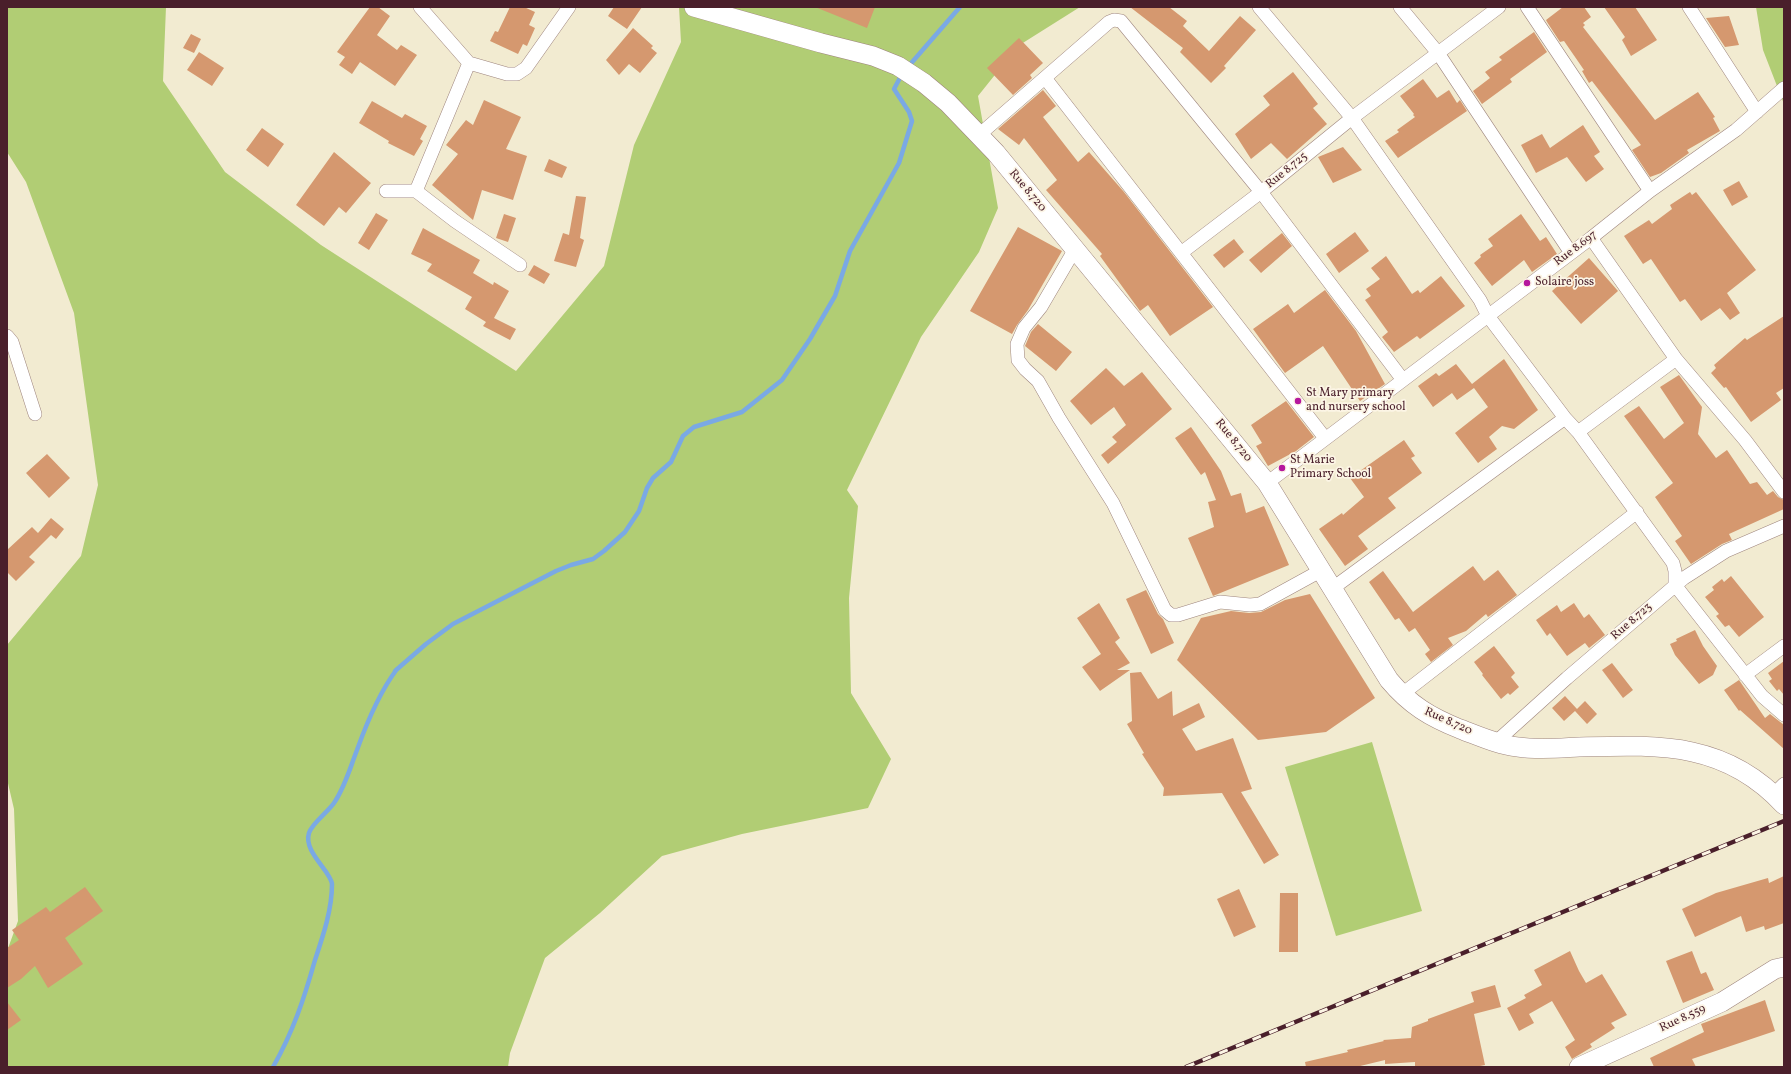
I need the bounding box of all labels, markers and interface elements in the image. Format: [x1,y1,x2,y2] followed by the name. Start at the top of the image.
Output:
[1263,150,1311,192] street label: Rue 8.725
[1005,167,1049,215] street label: Rue 8.720
[1552,228,1600,270] street label: Rue 8.697
[1535,276,1594,290] place label: Solaire joss
[1522,278,1532,288] marker: Solaire joss
[1306,387,1406,415] place label: St Mary primary and nursery school
[1293,396,1303,406] marker: St Mary primary and nursery school
[1211,417,1255,465] street label: Rue 8.720
[1290,454,1371,482] place label: St Marie Primary School
[1277,463,1287,473] marker: St Marie Primary School
[1609,600,1655,644] street label: Rue 8.723
[1422,705,1474,739] street label: Rue 8.720
[1658,1002,1708,1036] street label: Rue 8.559

